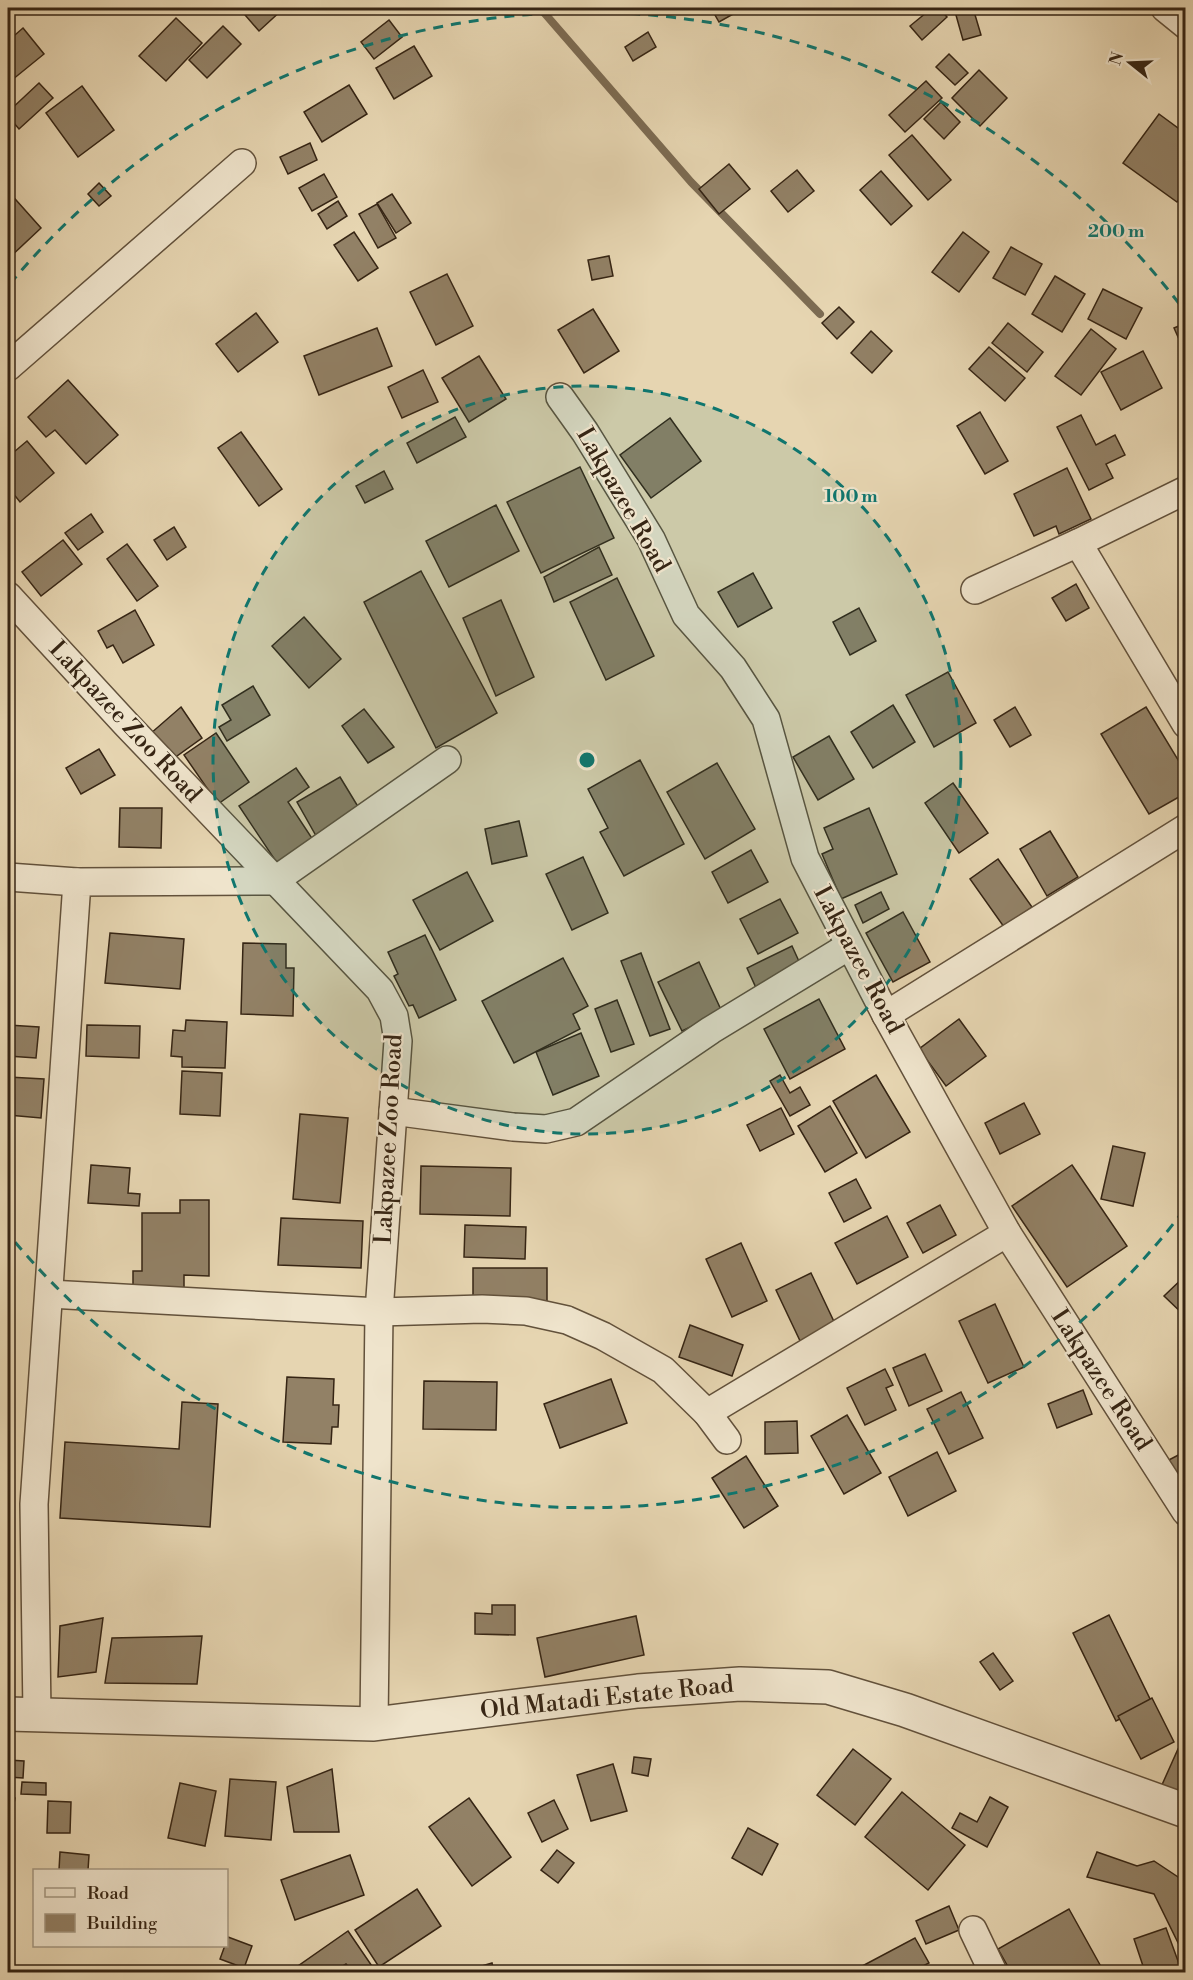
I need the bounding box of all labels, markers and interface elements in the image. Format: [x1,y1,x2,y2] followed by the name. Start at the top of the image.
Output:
[1100,33,1160,93] north arrow
[1105,49,1128,68] text: N
[1088,220,1145,243] text: 200 m
[569,422,677,578] street label: Lakpazee Road
[824,485,878,508] text: 100 m
[42,635,208,809] street label: Lakpazee Zoo Road
[577,750,597,770] centre of rings
[807,881,910,1039] street label: Lakpazee Road
[369,1033,410,1245] street label: Lakpazee Zoo Road
[1044,1304,1158,1457] street label: Lakpazee Road
[479,1670,736,1726] street label: Old Matadi Estate Road
[33,1869,228,1947] legend
[87,1882,130,1905] text: Road
[86,1912,158,1935] text: Building

